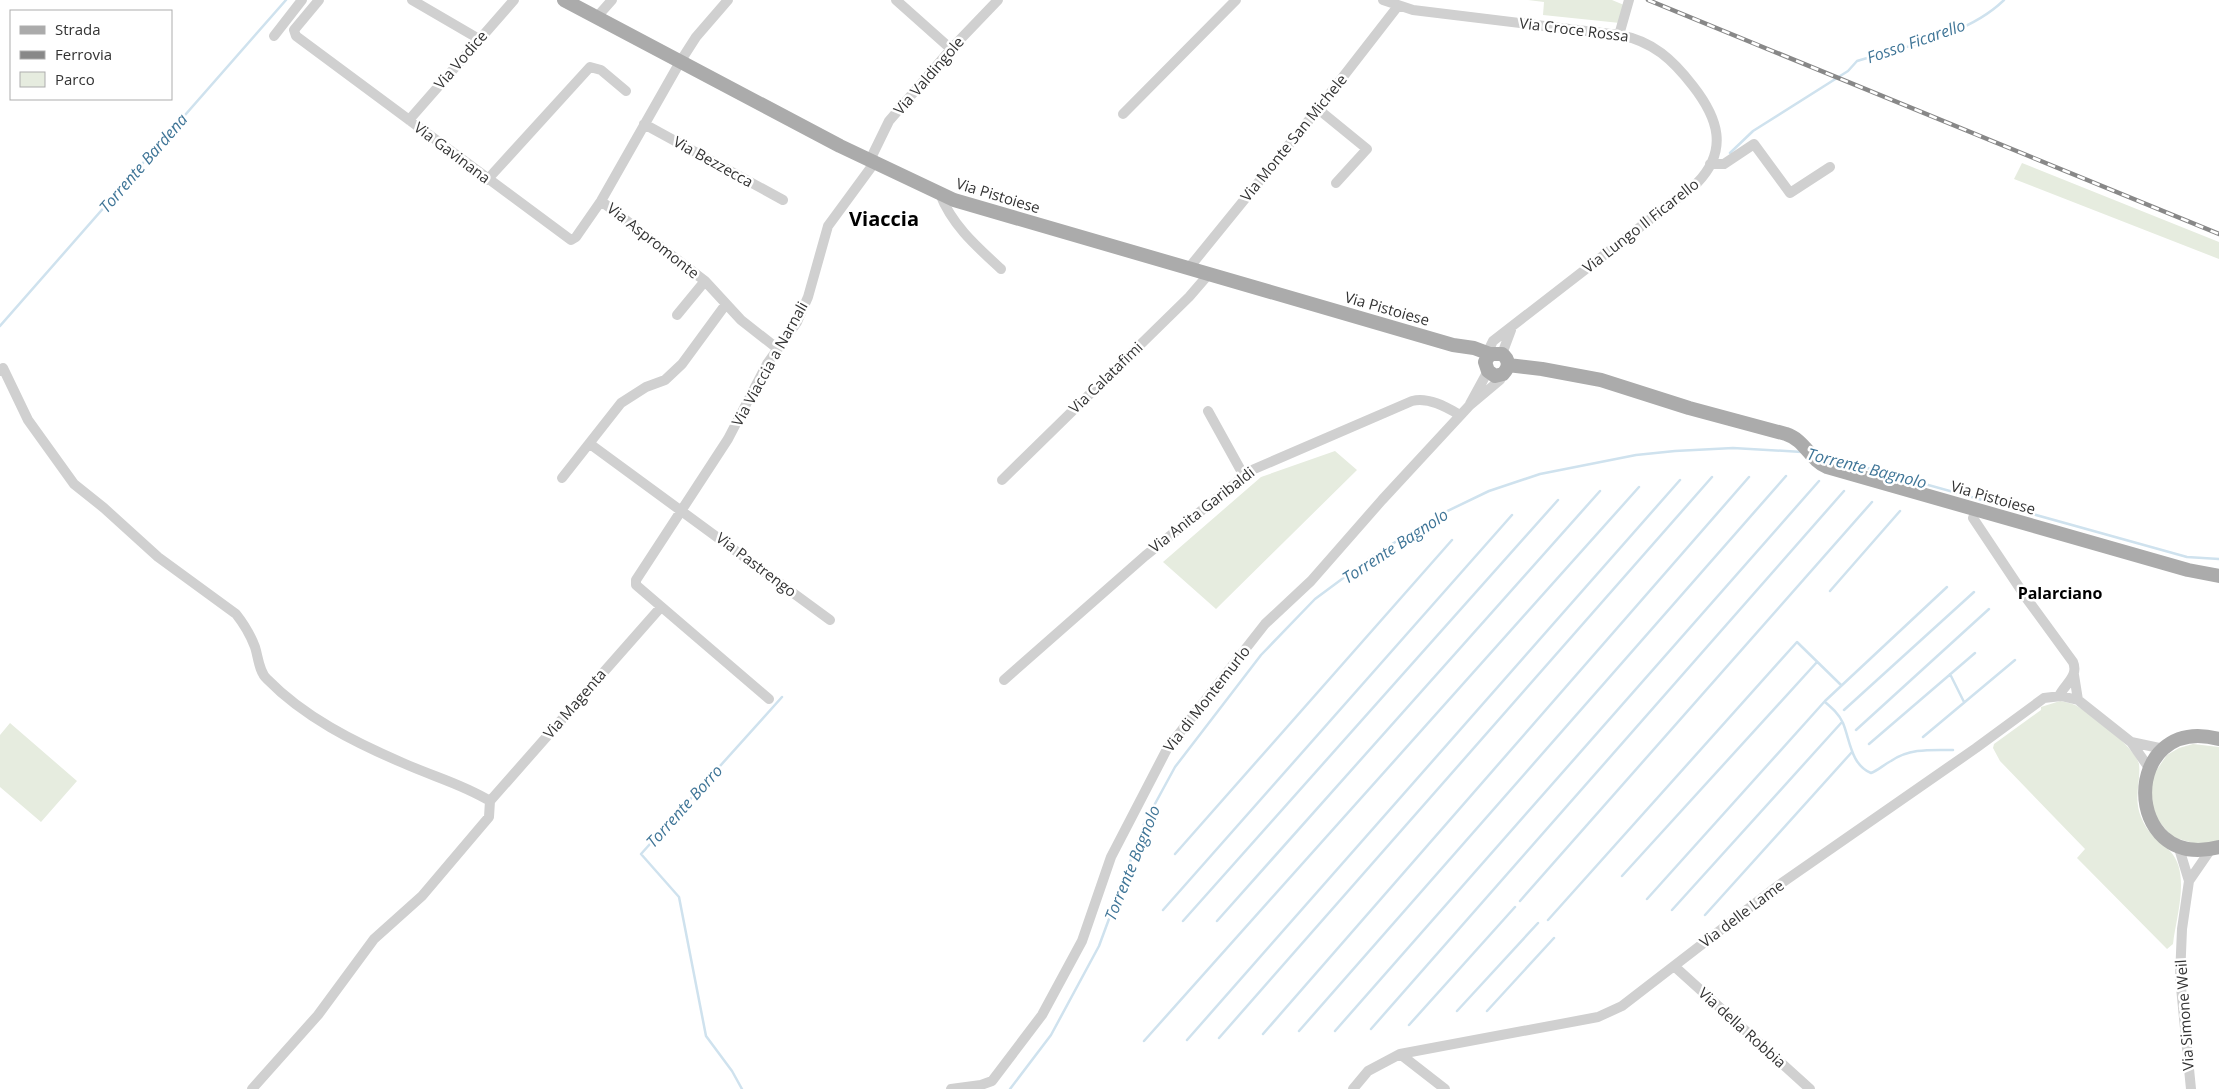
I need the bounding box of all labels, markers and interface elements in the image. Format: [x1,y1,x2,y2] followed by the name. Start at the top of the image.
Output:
[10,10,172,100] legend
[1518,12,1630,46] street label: Via Croce Rossa
[1864,14,1968,68] water label: Fosso Ficarello
[55,19,101,39] text: Strada
[429,26,491,93] street label: Via Vodice
[889,32,968,119] street label: Via Valdingole
[55,44,112,64] text: Ferrovia
[55,69,95,89] text: Parco
[1236,70,1351,205] street label: Via Monte San Michele
[94,109,192,217] water label: Torrente Bardena
[410,117,495,187] street label: Via Gavinana
[670,131,757,191] street label: Via Bezzecca
[954,173,1043,217] street label: Via Pistoiese
[1578,174,1703,277] street label: Via Lungo Il Ficarello
[603,198,704,283] street label: Via Aspromonte
[849,205,919,232] district label: Viaccia
[1343,286,1432,330] street label: Via Pistoiese
[727,298,812,429] street label: Via Viaccia a Narnali
[1064,337,1146,417] street label: Via Calatafimi
[1805,443,1929,493] water label: Torrente Bagnolo
[1145,462,1258,557] street label: Via Anita Garibaldi
[1949,475,2038,519] street label: Via Pistoiese
[1338,503,1452,589] water label: Torrente Bagnolo
[712,527,801,601] street label: Via Pastrengo
[2018,582,2102,604] district label: Palarciano
[1159,641,1254,756] street label: Via di Montemurlo
[538,664,610,742] street label: Via Magenta
[641,760,727,852] water label: Torrente Borro
[1099,802,1165,924] water label: Torrente Bagnolo
[1695,875,1788,952] street label: Via delle Lame
[2170,959,2198,1071] street label: Via Simone Weil
[1695,983,1791,1072] street label: Via della Robbia

